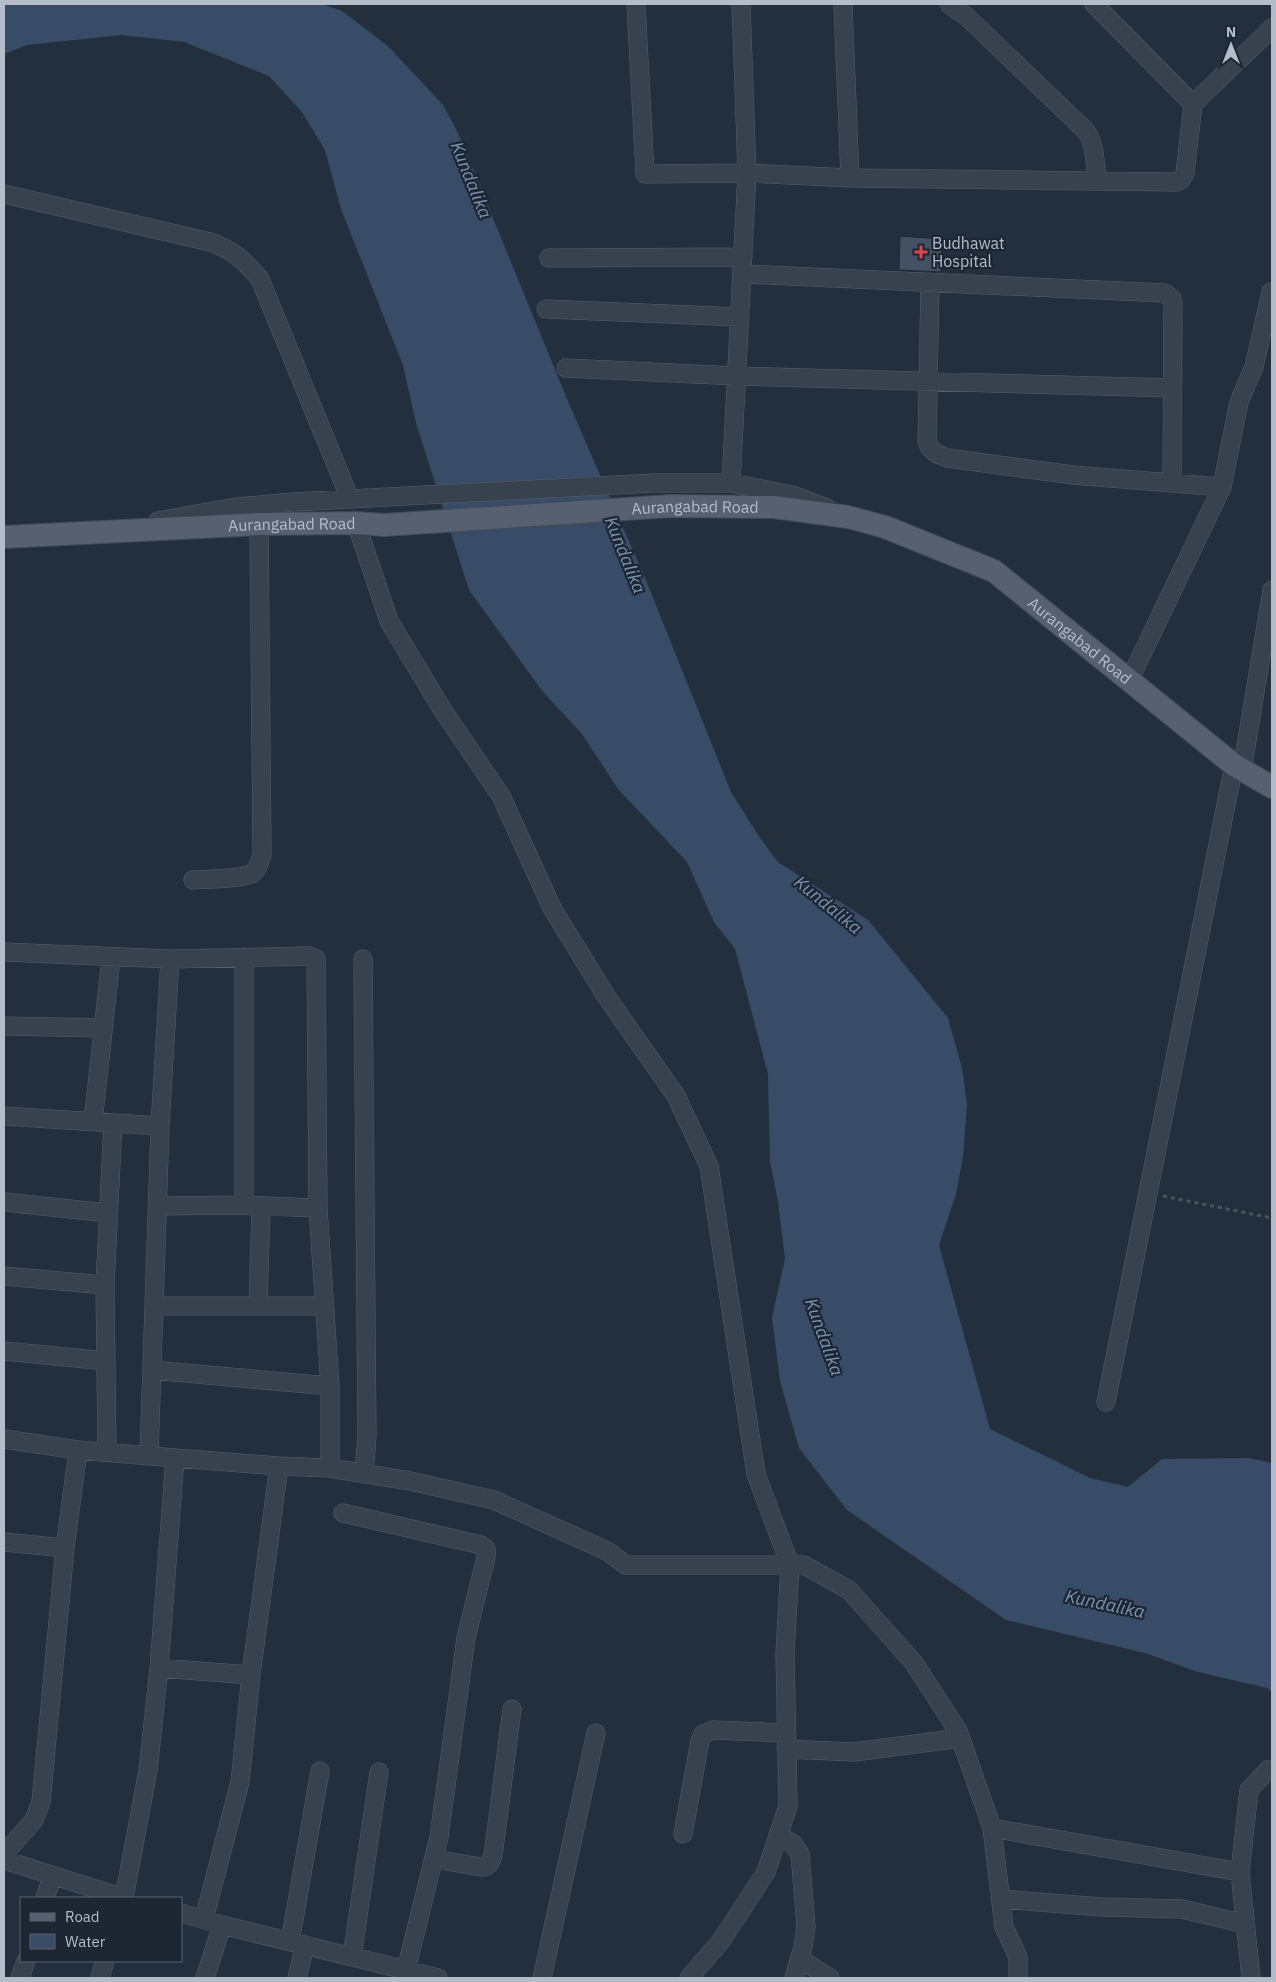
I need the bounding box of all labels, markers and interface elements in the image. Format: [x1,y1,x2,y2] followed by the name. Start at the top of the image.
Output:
[1206,20,1256,70] north arrow
[1226,23,1236,41] text: N
[446,138,497,222] water label: Kundalika
[932,233,1005,271] place label: Budhawat Hospital
[914,245,928,259] marker: Budhawat Hospital
[631,496,759,519] street label: Aurangabad Road
[227,513,356,536] street label: Aurangabad Road
[600,513,651,597] water label: Kundalika
[1024,593,1136,688] street label: Aurangabad Road
[790,870,867,939] water label: Kundalika
[800,1295,849,1379] water label: Kundalika
[1063,1584,1147,1623] water label: Kundalika
[20,1897,182,1962] legend
[65,1907,100,1926] text: Road
[65,1932,106,1951] text: Water

